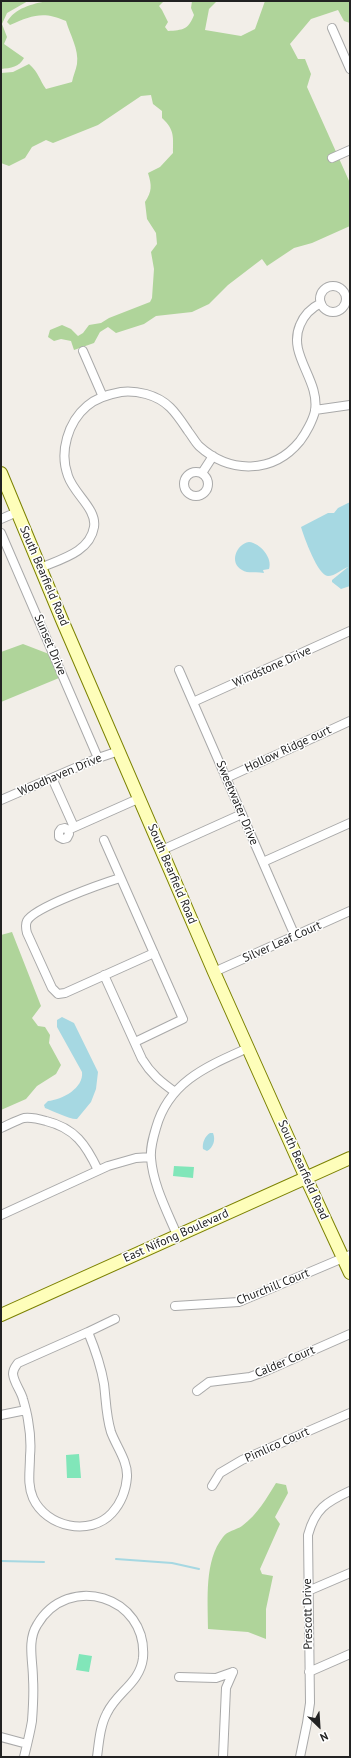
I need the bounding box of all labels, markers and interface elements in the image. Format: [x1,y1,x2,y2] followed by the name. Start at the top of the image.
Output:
[16,524,72,628] street label: South Bearfield Road
[31,612,69,678] street label: Sunset Drive
[231,643,313,691] street label: Windstone Drive
[242,723,334,775] street label: Hollow Ridge ourt
[16,751,104,799] street label: Woodhaven Drive
[213,759,261,847] street label: Sweetwater Drive
[144,822,200,926] street label: South Bearfield Road
[240,918,324,966] street label: Silver Leaf Court
[275,1118,331,1222] street label: South Bearfield Road
[121,1206,231,1266] street label: East Nifong Boulevard
[235,1266,311,1308] street label: Churchill Court
[253,1343,317,1381] street label: Calder Court
[243,1424,311,1466] street label: Pimlico Court
[300,1578,316,1650] street label: Prescott Drive
[299,1706,339,1746] north arrow
[318,1729,330,1745] text: N

